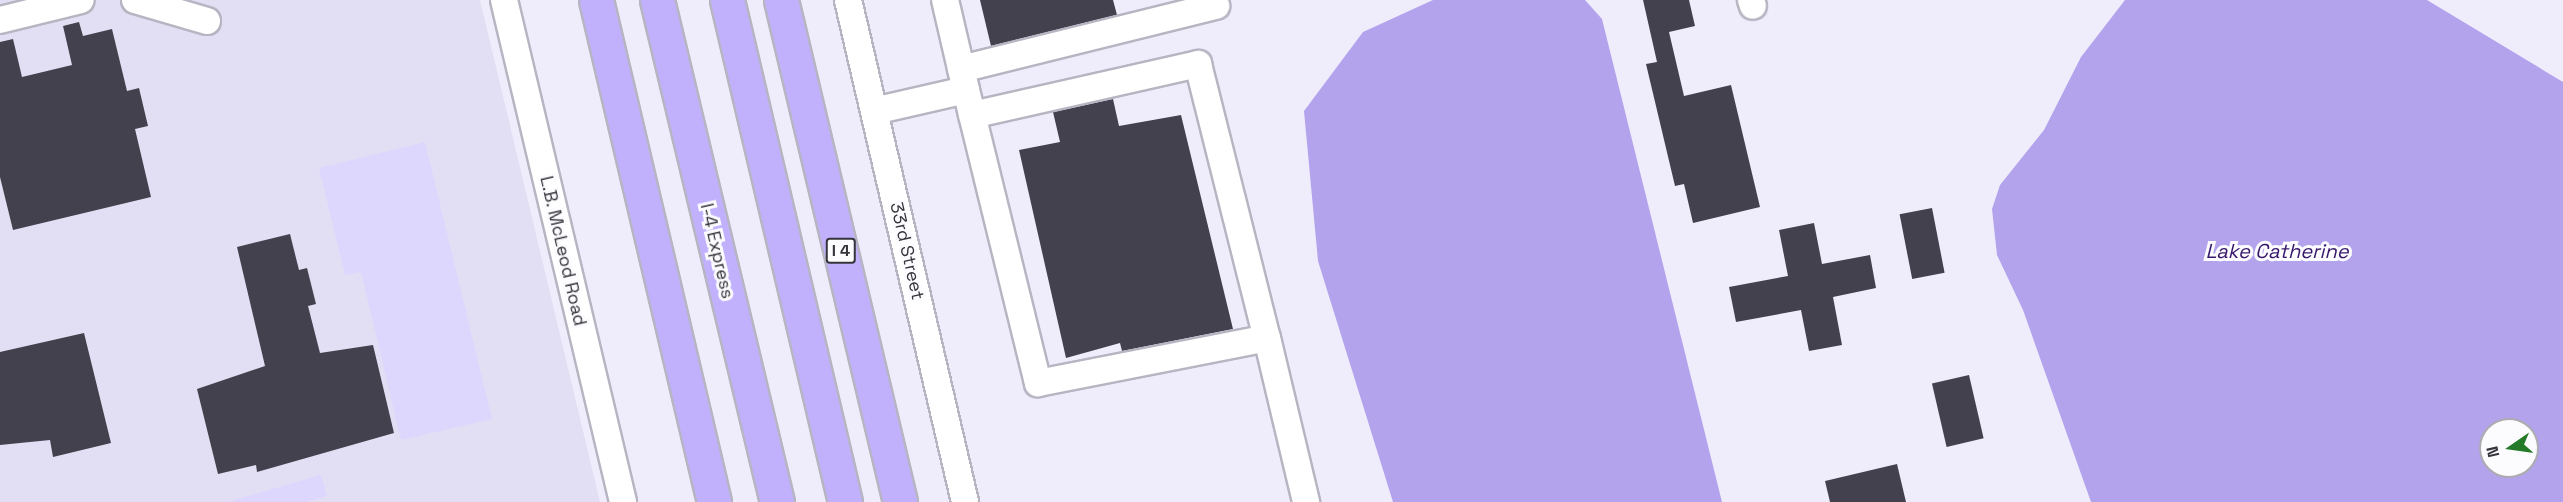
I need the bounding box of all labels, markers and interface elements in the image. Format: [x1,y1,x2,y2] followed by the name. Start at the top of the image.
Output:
[535,174,591,328] street label: L.B. McLeod Road
[885,200,929,302] street label: 33rd Street
[696,201,738,301] street label: I-4 Express
[824,238,858,264] road number: I 4
[2205,239,2349,263] water label: Lake Catherine
[2479,418,2539,478] north arrow
[2481,444,2504,459] text: N

